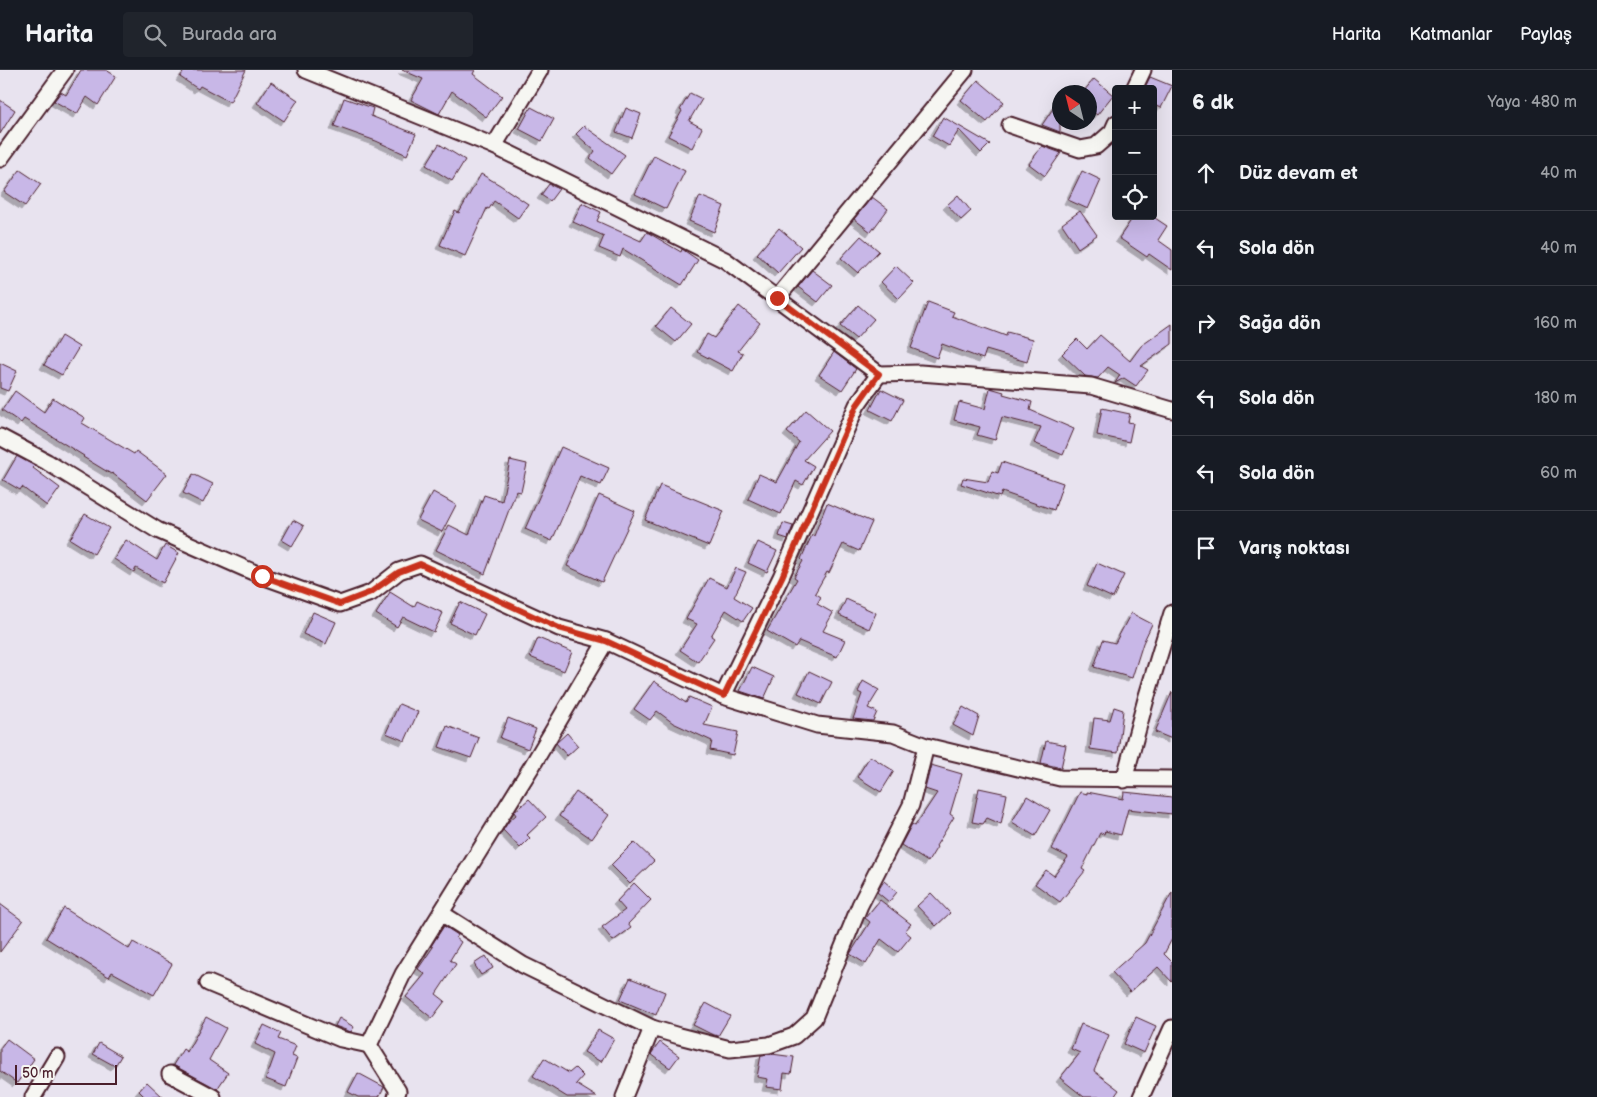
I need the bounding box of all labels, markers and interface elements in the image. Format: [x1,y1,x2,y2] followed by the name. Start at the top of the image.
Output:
[123,12,473,57] search box
[25,20,93,49] text: Harita
[141,21,169,49] icon: search
[181,23,277,46] text: Burada ara
[1332,24,1381,45] text: Harita
[1409,24,1492,45] text: Katmanlar
[1520,24,1572,45] text: Paylaş
[1052,85,1097,130] north arrow
[1112,85,1157,220] map controls
[1112,85,1157,130] button: +
[1192,90,1234,115] text: 6 dk
[1488,93,1577,112] text: Yaya · 480 m
[1112,130,1157,175] button: −
[1192,159,1220,187] icon: ahead
[1239,162,1358,185] text: Düz devam et
[1540,164,1577,183] text: 40 m
[1112,175,1157,220] button: locate
[1192,234,1220,262] icon: left
[1239,237,1315,260] text: Sola dön
[1540,239,1577,258] text: 40 m
[766,287,789,310] route end
[1192,309,1220,337] icon: right
[1239,312,1321,335] text: Sağa dön
[1534,314,1577,333] text: 160 m
[1192,384,1220,412] icon: left
[1239,387,1315,410] text: Sola dön
[1535,389,1577,408] text: 180 m
[1192,459,1220,487] icon: left
[1239,462,1315,485] text: Sola dön
[1540,464,1577,483] text: 60 m
[1192,534,1220,562] icon: arrive
[1239,537,1350,560] text: Varış noktası
[251,565,274,588] route start
[15,1062,118,1085] scale bar
[22,1065,54,1082] text: 50 m

